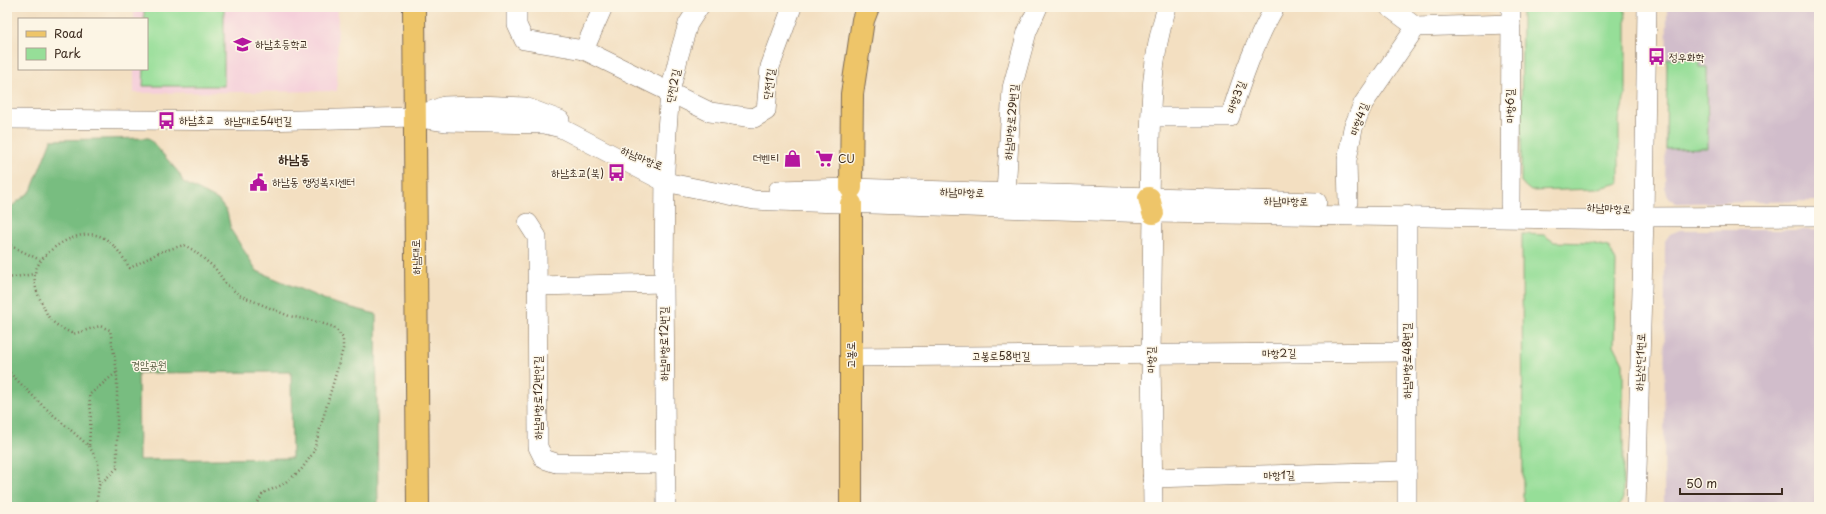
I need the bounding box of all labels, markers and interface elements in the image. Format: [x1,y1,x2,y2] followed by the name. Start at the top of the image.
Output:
[18,18,148,70] legend
[54,24,83,42] text: Road
[232,34,252,54] school or university icon: 하남초등학교
[255,35,308,52] place label: 하남초등학교
[54,44,81,62] text: Park
[1646,47,1666,67] bus stop icon: 정우화학
[1669,48,1705,65] place label: 정우화학
[661,67,684,104] street label: 단전2길
[758,67,779,101] street label: 단전1길
[1222,78,1250,116] street label: 마항3길
[999,83,1022,161] street label: 하남마항로29번길
[1501,89,1518,123] street label: 마항6길
[1345,100,1372,138] street label: 마항4길
[156,110,176,130] bus stop icon: 하남초교
[179,111,214,128] place label: 하남초교
[224,112,292,129] street label: 하남대로54번길
[619,141,666,174] street label: 하남마항로
[782,148,802,168] shop icon: 더벤티
[278,149,310,168] district label: 하남동
[752,149,779,166] place label: 더벤티
[815,149,835,169] supermarket icon: CU
[838,150,855,167] place label: CU
[607,163,627,183] bus stop icon: 하남초교(북)
[551,164,604,181] place label: 하남초교(북)
[249,172,269,192] public building icon: 하남동 행정복지센터
[272,173,355,190] place label: 하남동 행정복지센터
[940,182,985,201] street label: 하남마항로
[1264,192,1308,209] street label: 하남마항로
[1586,198,1632,217] street label: 하남마항로
[407,239,424,275] street label: 하남대로
[655,307,672,381] street label: 하남마항로12번길
[1398,323,1415,399] street label: 하남마항로48번길
[1630,333,1649,391] street label: 하남산단1번로
[842,342,859,368] street label: 고봉로
[1262,344,1296,361] street label: 마항2길
[972,347,1030,364] street label: 고봉로58번길
[1142,347,1159,373] street label: 마항길
[131,356,167,373] park label: 경암공원
[529,356,546,440] street label: 하남마항로12번안길
[1263,465,1295,484] street label: 마항1길
[1680,470,1782,496] scale bar
[1686,474,1717,492] text: 50 m

